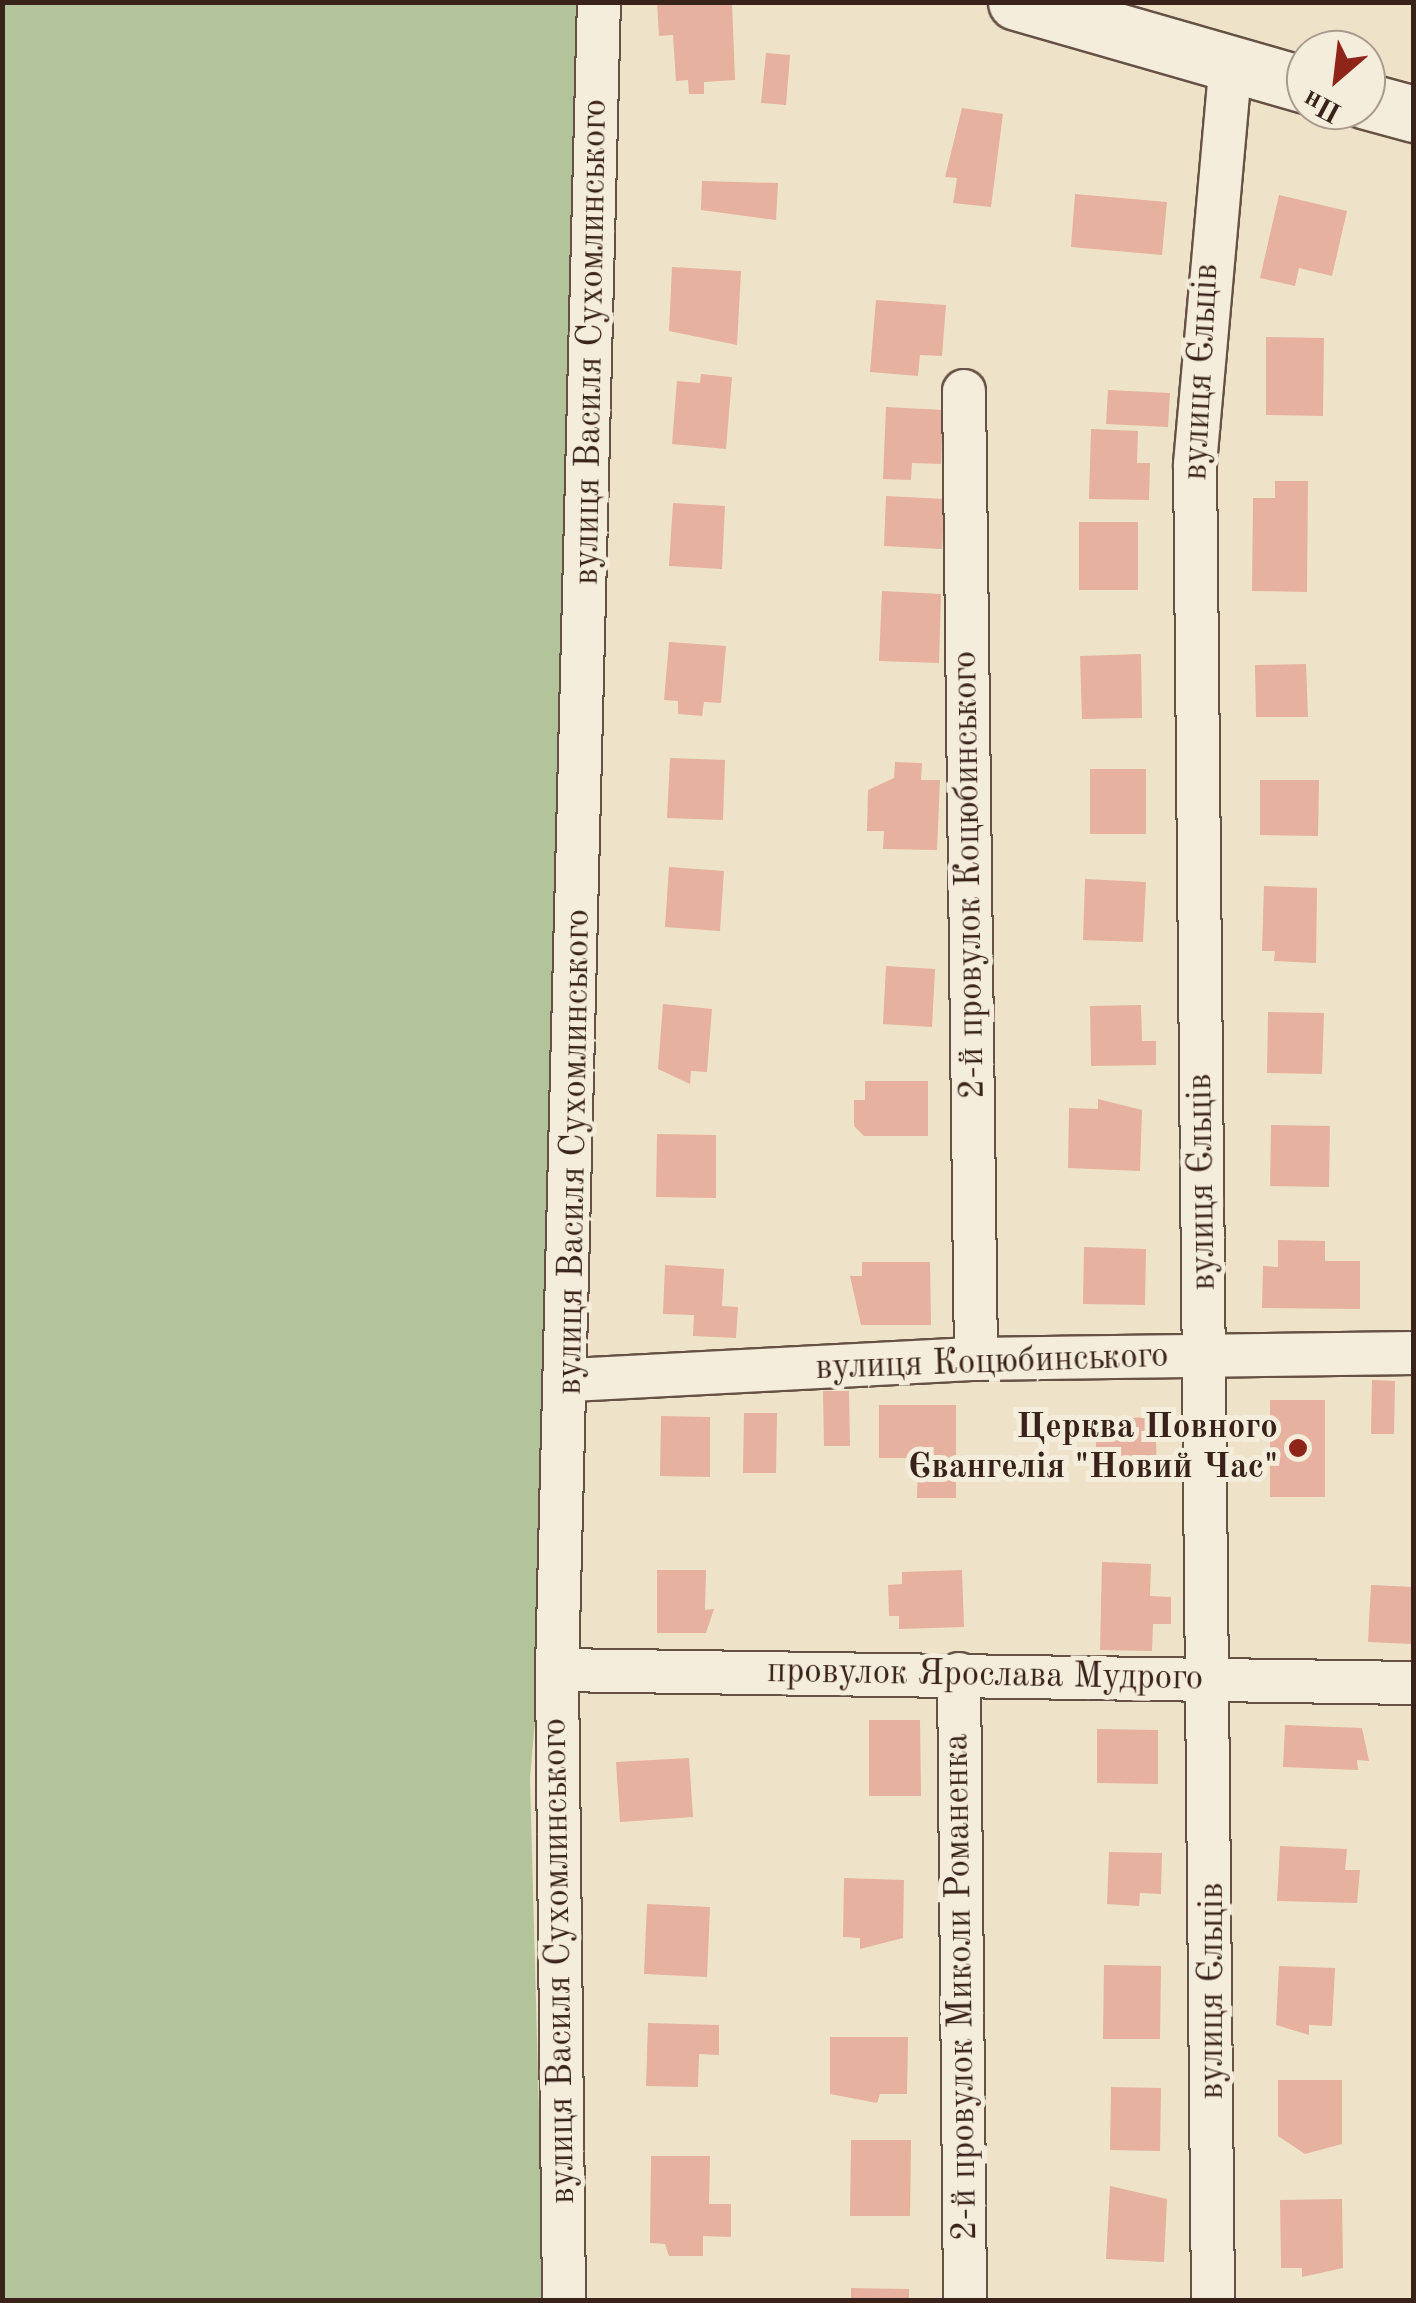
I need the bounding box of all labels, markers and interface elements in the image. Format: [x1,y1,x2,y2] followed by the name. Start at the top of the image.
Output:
[1286,30,1386,130] north arrow
[1299,83,1346,126] text: Пн
[567,99,617,585] street label: вулиця Василя Сухомлинського
[1175,263,1229,481] street label: вулиця Єльців
[945,650,995,1100] street label: 2-й провулок Коцюбинського
[550,909,600,1395] street label: вулиця Василя Сухомлинського
[1180,1073,1226,1291] street label: вулиця Єльців
[815,1336,1169,1390] street label: вулиця Коцюбинського
[908,1407,1278,1489] place label: Церква Повного Євангелія "Новий Час"
[1287,1437,1309,1459] marker: Церква Повного Євангелія "Новий Час"
[767,1651,1203,1701] street label: провулок Ярослава Мудрого
[535,1718,585,2204] street label: вулиця Василя Сухомлинського
[937,1733,987,2241] street label: 2-й провулок Миколи Романенка
[1192,1883,1234,2099] street label: вулиця Єльців

